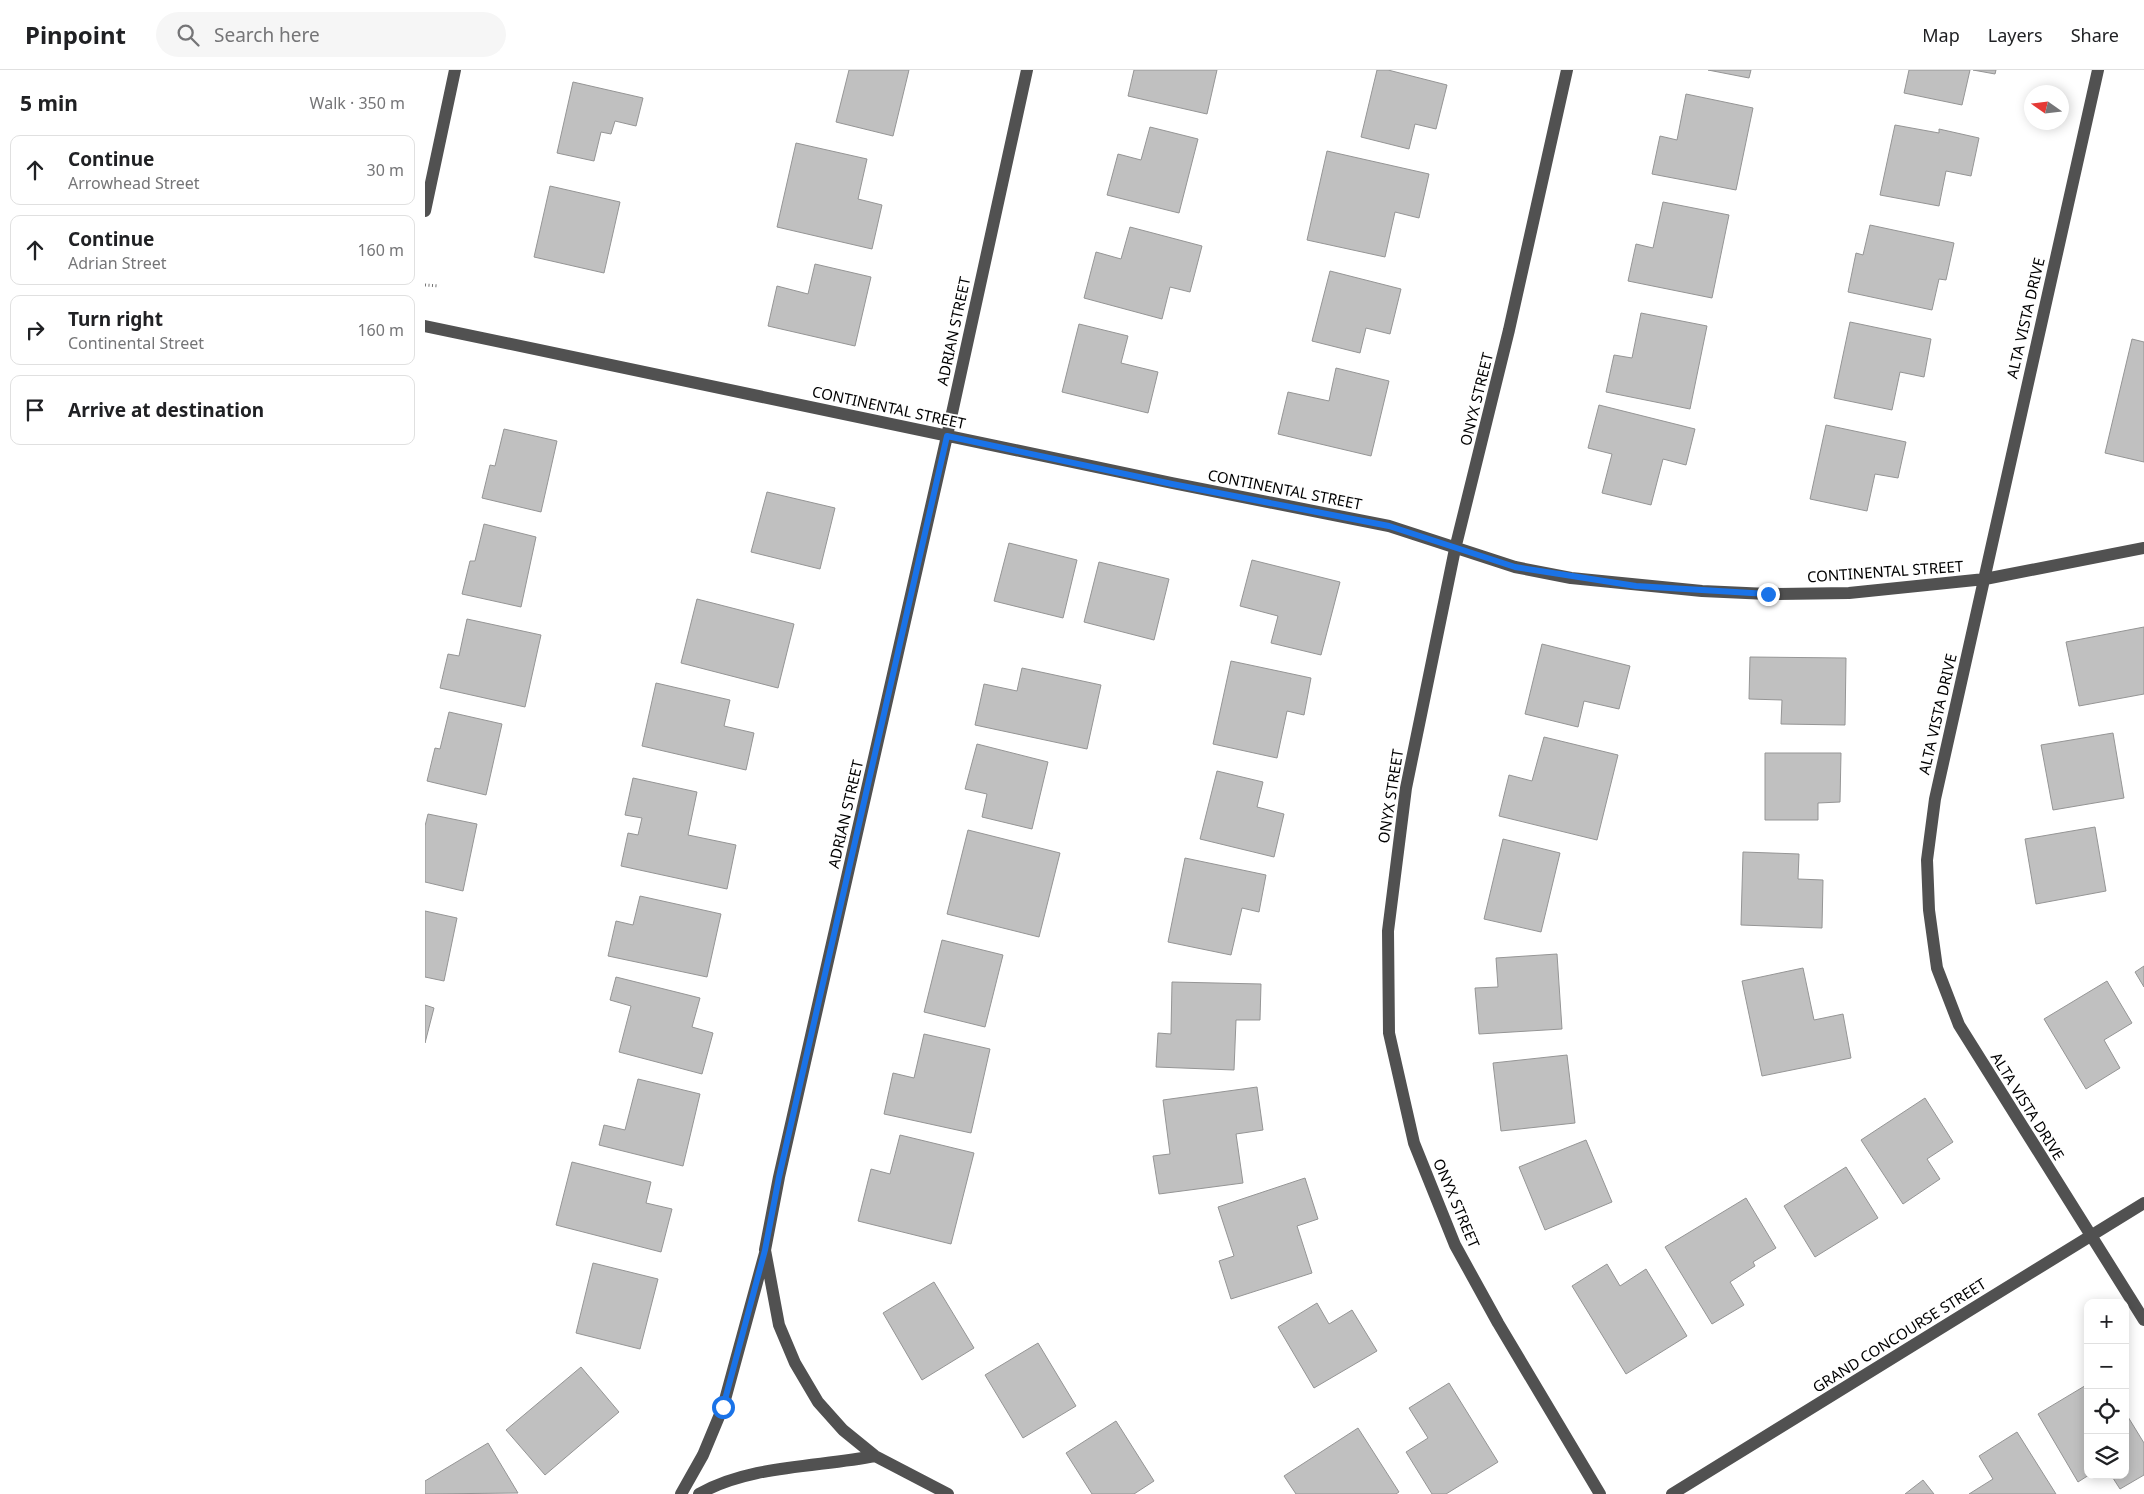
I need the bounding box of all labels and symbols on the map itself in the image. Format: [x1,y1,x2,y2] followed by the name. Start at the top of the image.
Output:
[2024,85,2069,130] north arrow
[2001,255,2049,381] street label: ALTA VISTA DRIVE
[932,274,974,387] street label: ADRIAN STREET
[1455,350,1497,448] street label: ONYX STREET
[810,381,968,433] street label: CONTINENTAL STREET
[1206,464,1364,514] street label: CONTINENTAL STREET
[1806,556,1964,586] street label: CONTINENTAL STREET
[1757,583,1780,606] route end
[1913,651,1961,777] street label: ALTA VISTA DRIVE
[1373,747,1407,845] street label: ONYX STREET
[823,757,867,870] street label: ADRIAN STREET
[1987,1048,2069,1164] street label: ALTA VISTA DRIVE
[1429,1155,1485,1251] street label: ONYX STREET
[1808,1273,1990,1397] street label: GRAND CONCOURSE STREET
[712,1396,735,1419] route start

